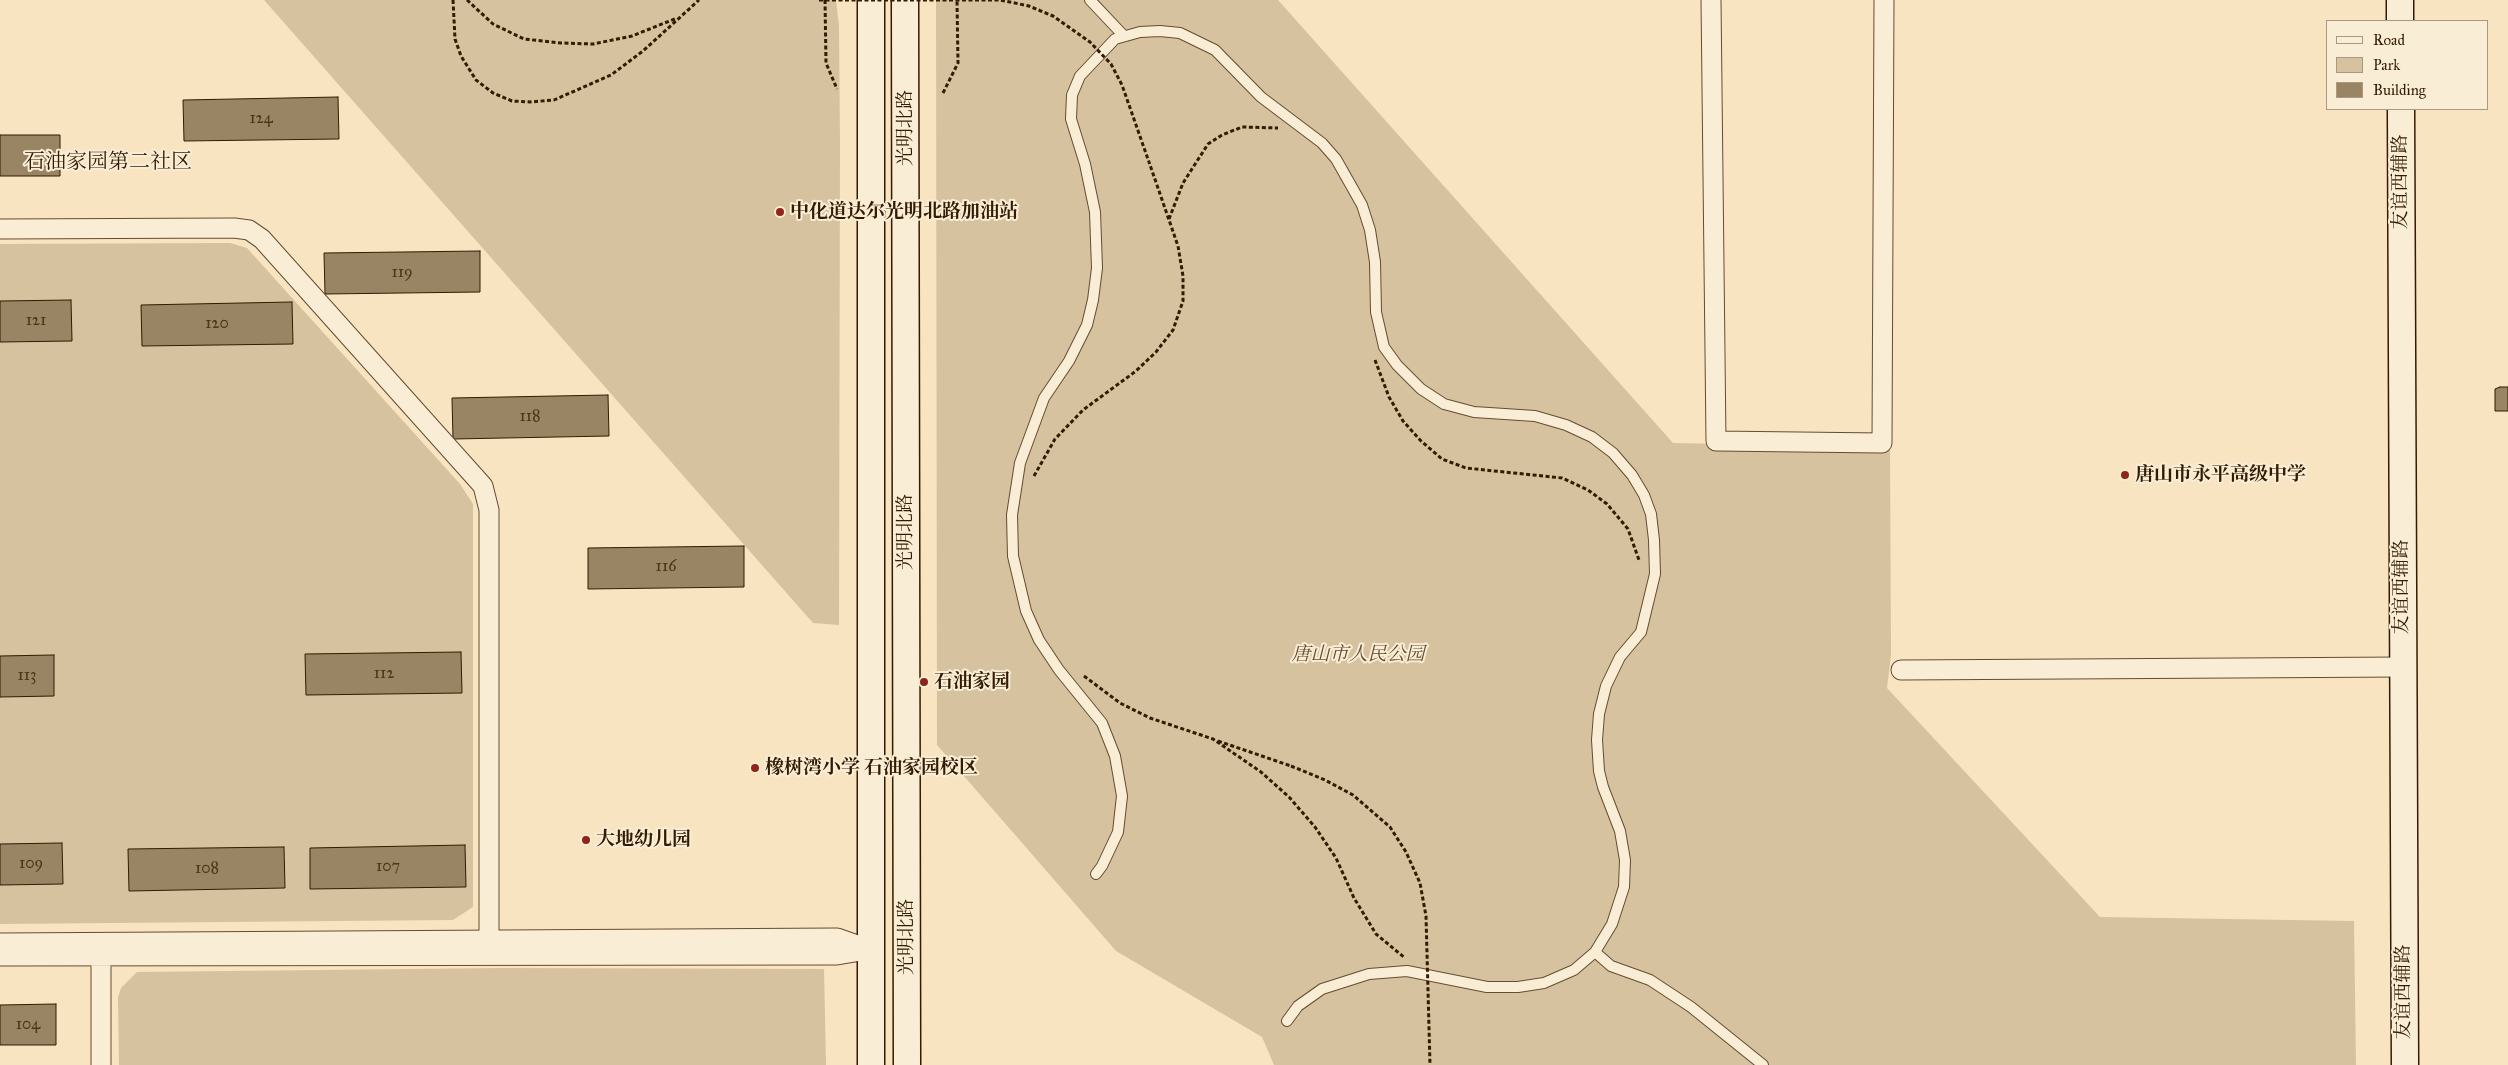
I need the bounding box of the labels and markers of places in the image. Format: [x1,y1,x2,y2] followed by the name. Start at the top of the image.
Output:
[790,201,1018,223] place label: 中化道达尔光明北路加油站
[774,206,786,218] marker: 中化道达尔光明北路加油站
[2135,464,2306,486] place label: 唐山市永平高级中学
[2119,469,2131,481] marker: 唐山市永平高级中学
[934,671,1010,693] place label: 石油家园
[918,676,930,688] marker: 石油家园
[765,757,978,779] place label: 橡树湾小学 石油家园校区
[749,762,761,774] marker: 橡树湾小学 石油家园校区
[596,829,691,851] place label: 大地幼儿园
[580,834,592,846] marker: 大地幼儿园

